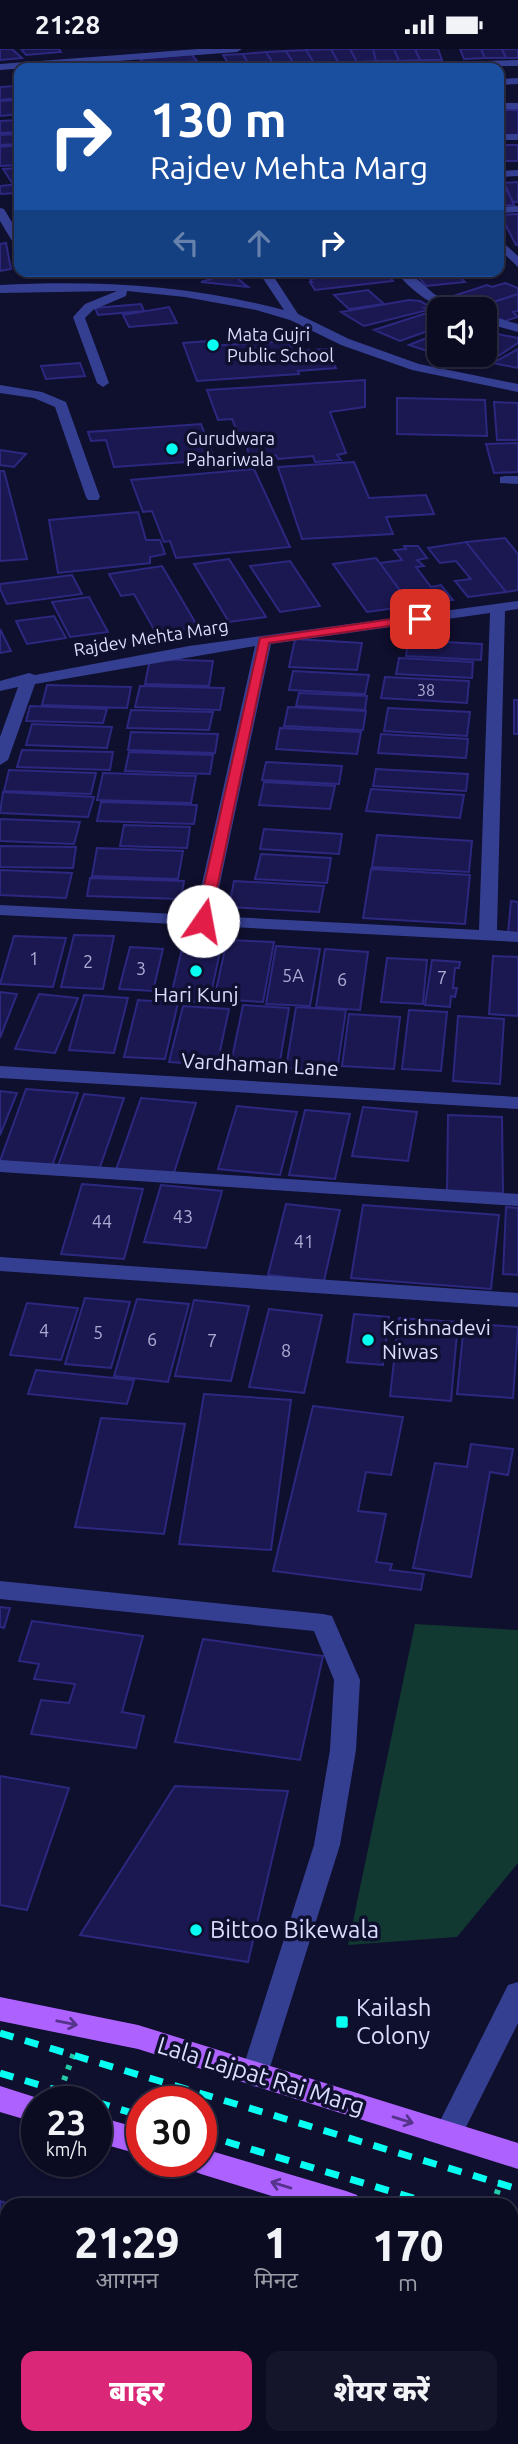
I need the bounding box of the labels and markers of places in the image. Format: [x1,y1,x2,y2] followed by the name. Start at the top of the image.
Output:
[227,324,334,365] place label: Mata Gujri Public School
[205,337,221,353] marker: Mata Gujri Public School
[186,428,275,469] place label: Gurudwara Pahariwala
[164,441,180,457] marker: Gurudwara Pahariwala
[390,589,450,649] pin
[188,963,204,979] marker: Hari Kunj
[153,982,239,1006] place label: Hari Kunj
[382,1315,491,1363] place label: Krishnadevi Niwas
[360,1332,376,1348] marker: Krishnadevi Niwas
[210,1916,379,1943] place label: Bittoo Bikewala
[188,1922,204,1938] marker: Bittoo Bikewala
[356,1994,432,2049] place label: Kailash Colony
[334,2014,350,2030] marker: Kailash Colony

